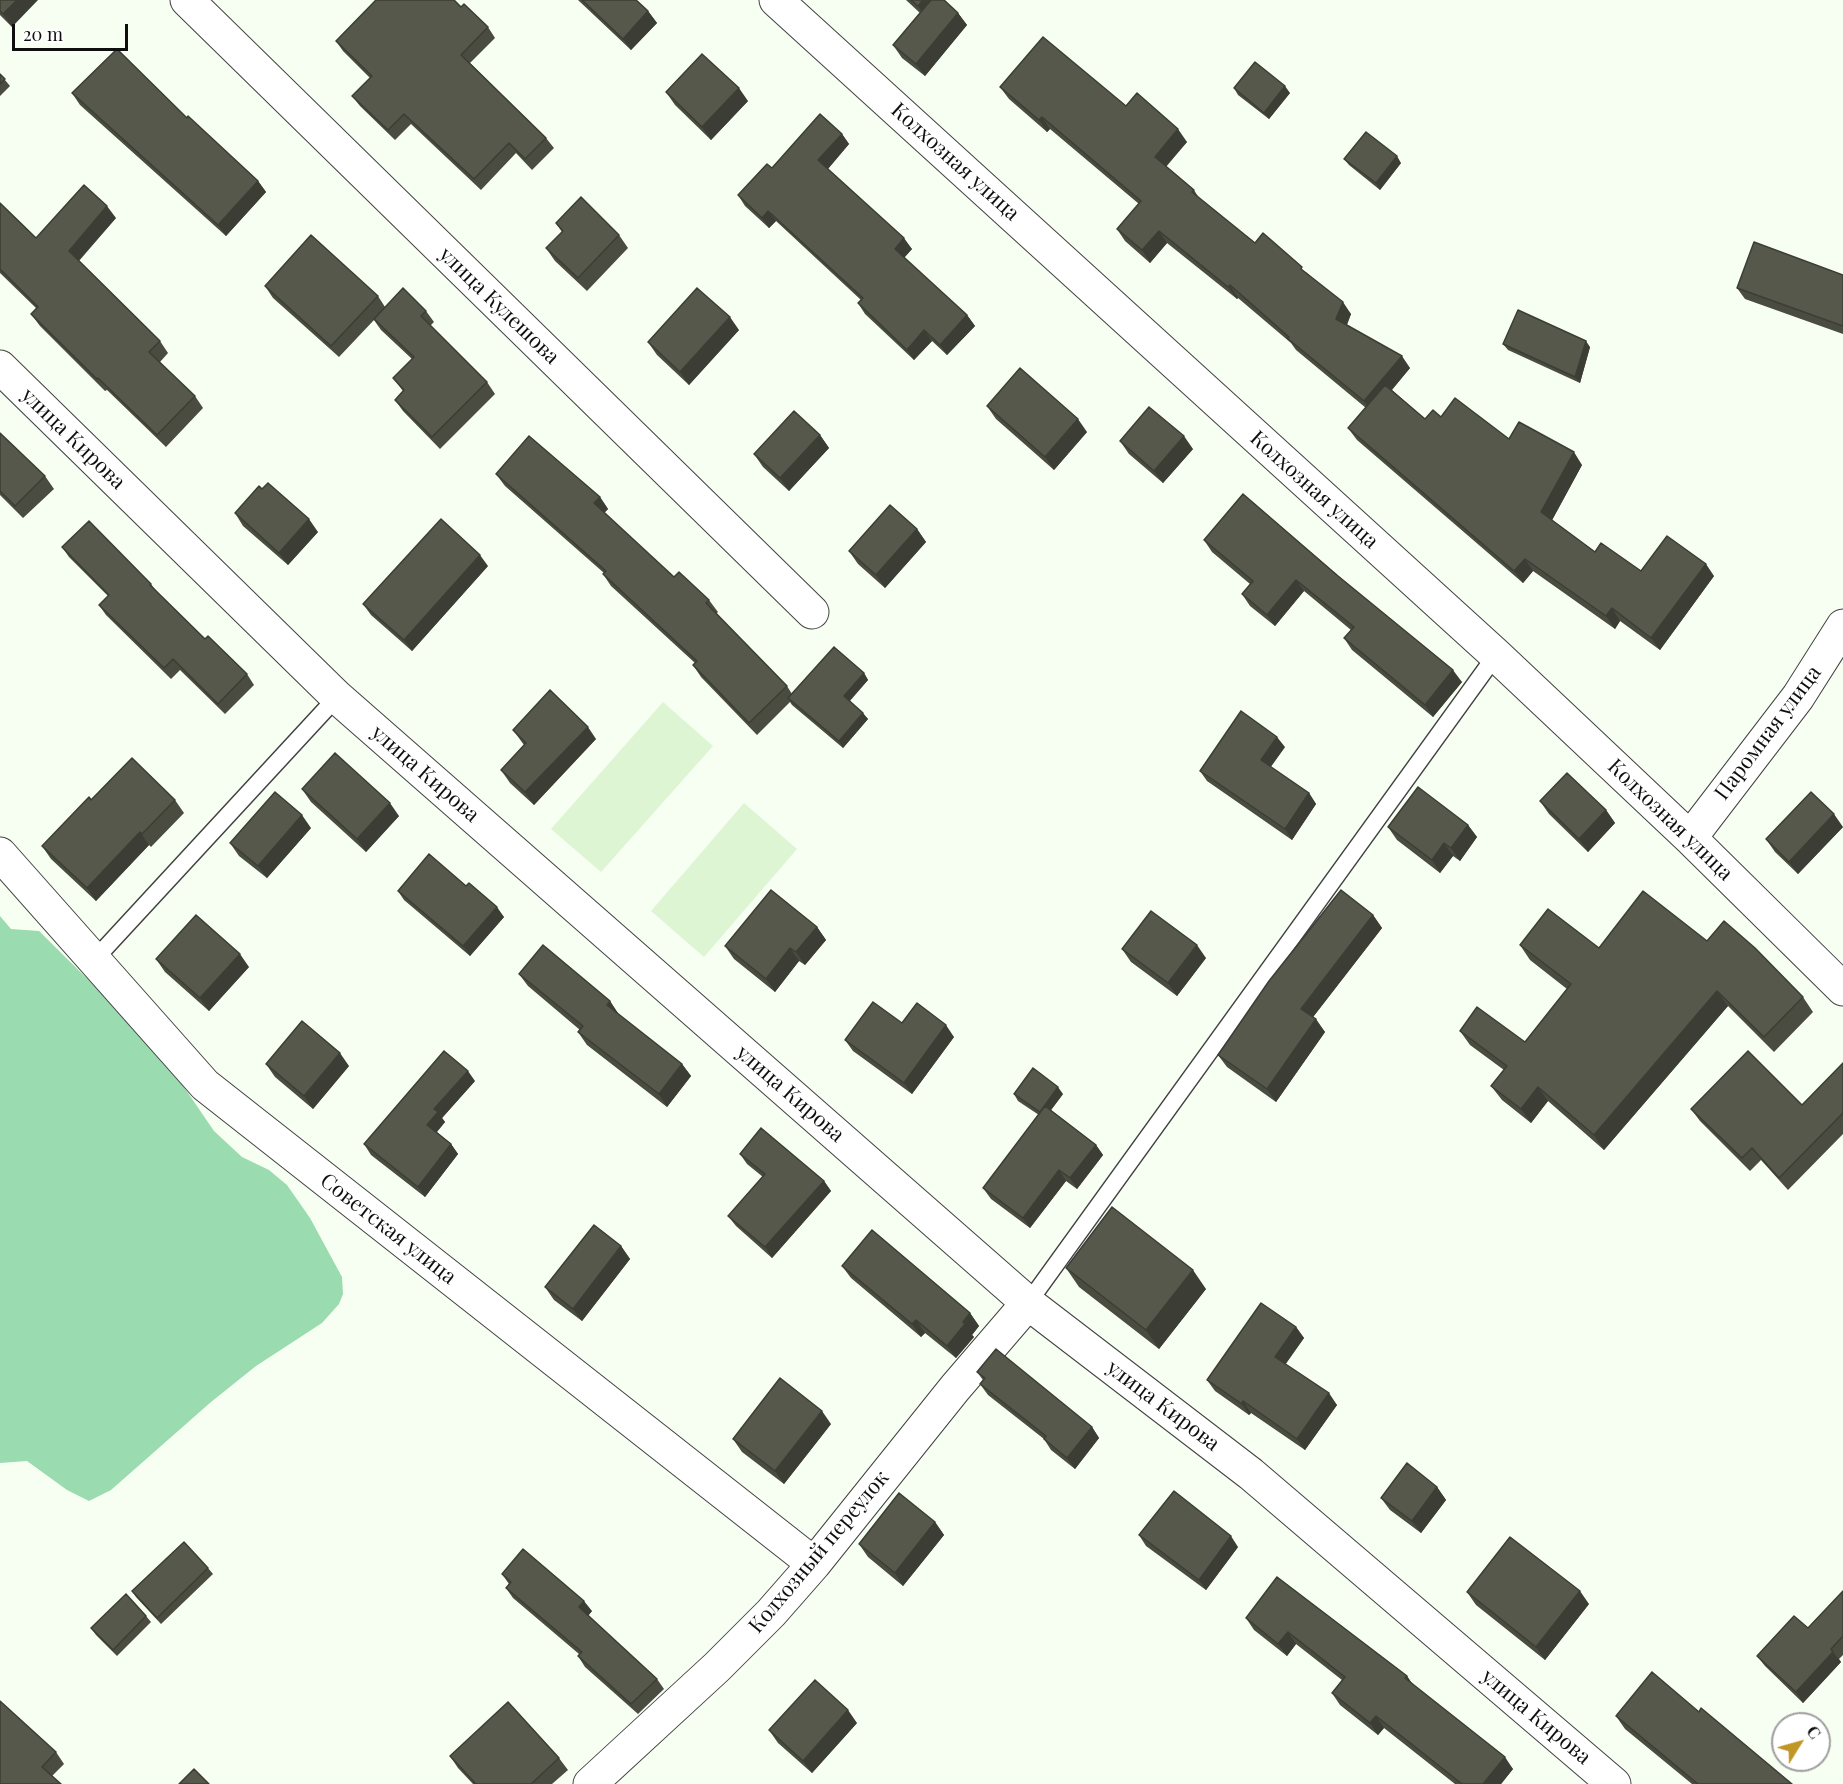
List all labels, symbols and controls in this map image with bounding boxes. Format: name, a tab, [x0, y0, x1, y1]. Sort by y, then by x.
scale bar	[15, 12, 130, 50]
text: 20 m	[23, 22, 63, 46]
street label: Колхозная улица	[886, 98, 1024, 226]
street label: улица Кулешова	[434, 242, 564, 370]
street label: улица Кирова	[16, 383, 130, 495]
street label: Колхозная улица	[1245, 426, 1383, 554]
street label: Паромная улица	[1709, 661, 1827, 805]
street label: улица Кирова	[366, 720, 484, 828]
street label: Колхозная улица	[1602, 754, 1738, 886]
street label: улица Кирова	[731, 1040, 849, 1148]
street label: Советская улица	[315, 1168, 461, 1290]
street label: улица Кирова	[1102, 1355, 1224, 1457]
street label: Колхозный переулок	[744, 1466, 894, 1638]
street label: улица Кирова	[1476, 1664, 1596, 1770]
north arrow	[1771, 1712, 1831, 1772]
text: С	[1802, 1721, 1826, 1743]

